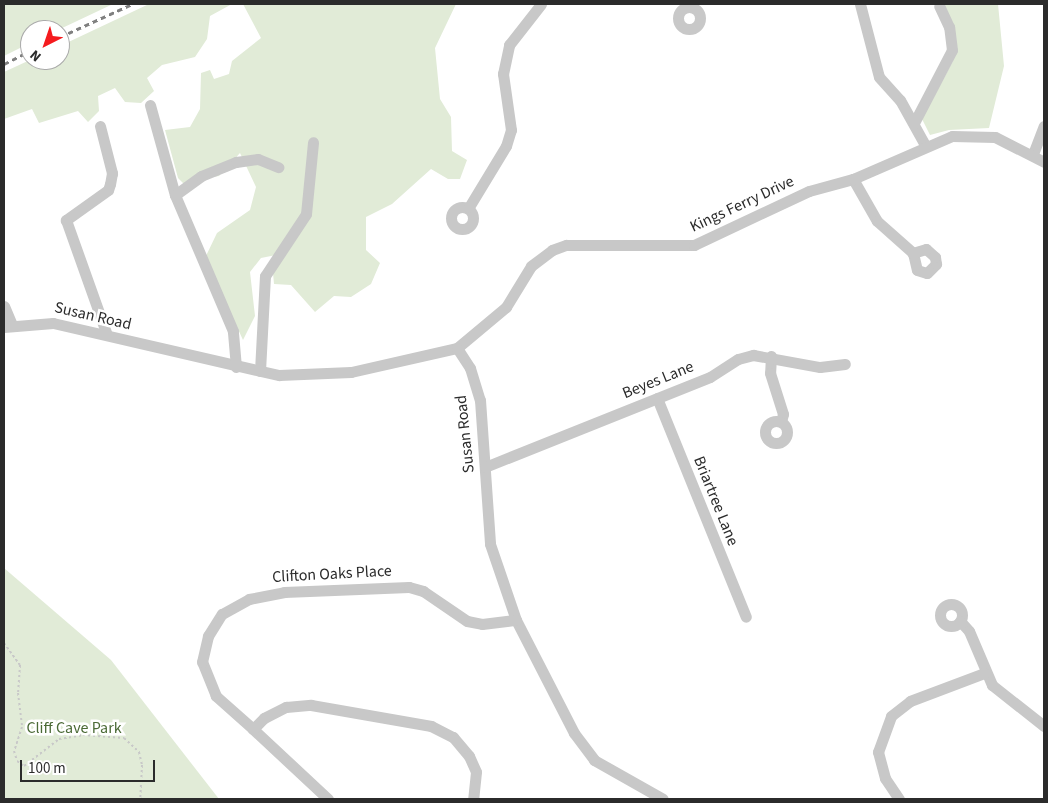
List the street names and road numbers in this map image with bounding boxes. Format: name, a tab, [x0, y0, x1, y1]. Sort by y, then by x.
street label: Kings Ferry Drive	[687, 172, 797, 236]
street label: Susan Road	[53, 298, 133, 334]
street label: Beyes Lane	[620, 357, 696, 403]
street label: Susan Road	[451, 394, 479, 474]
street label: Briartree Lane	[689, 453, 743, 549]
street label: Clifton Oaks Place	[272, 561, 392, 587]

